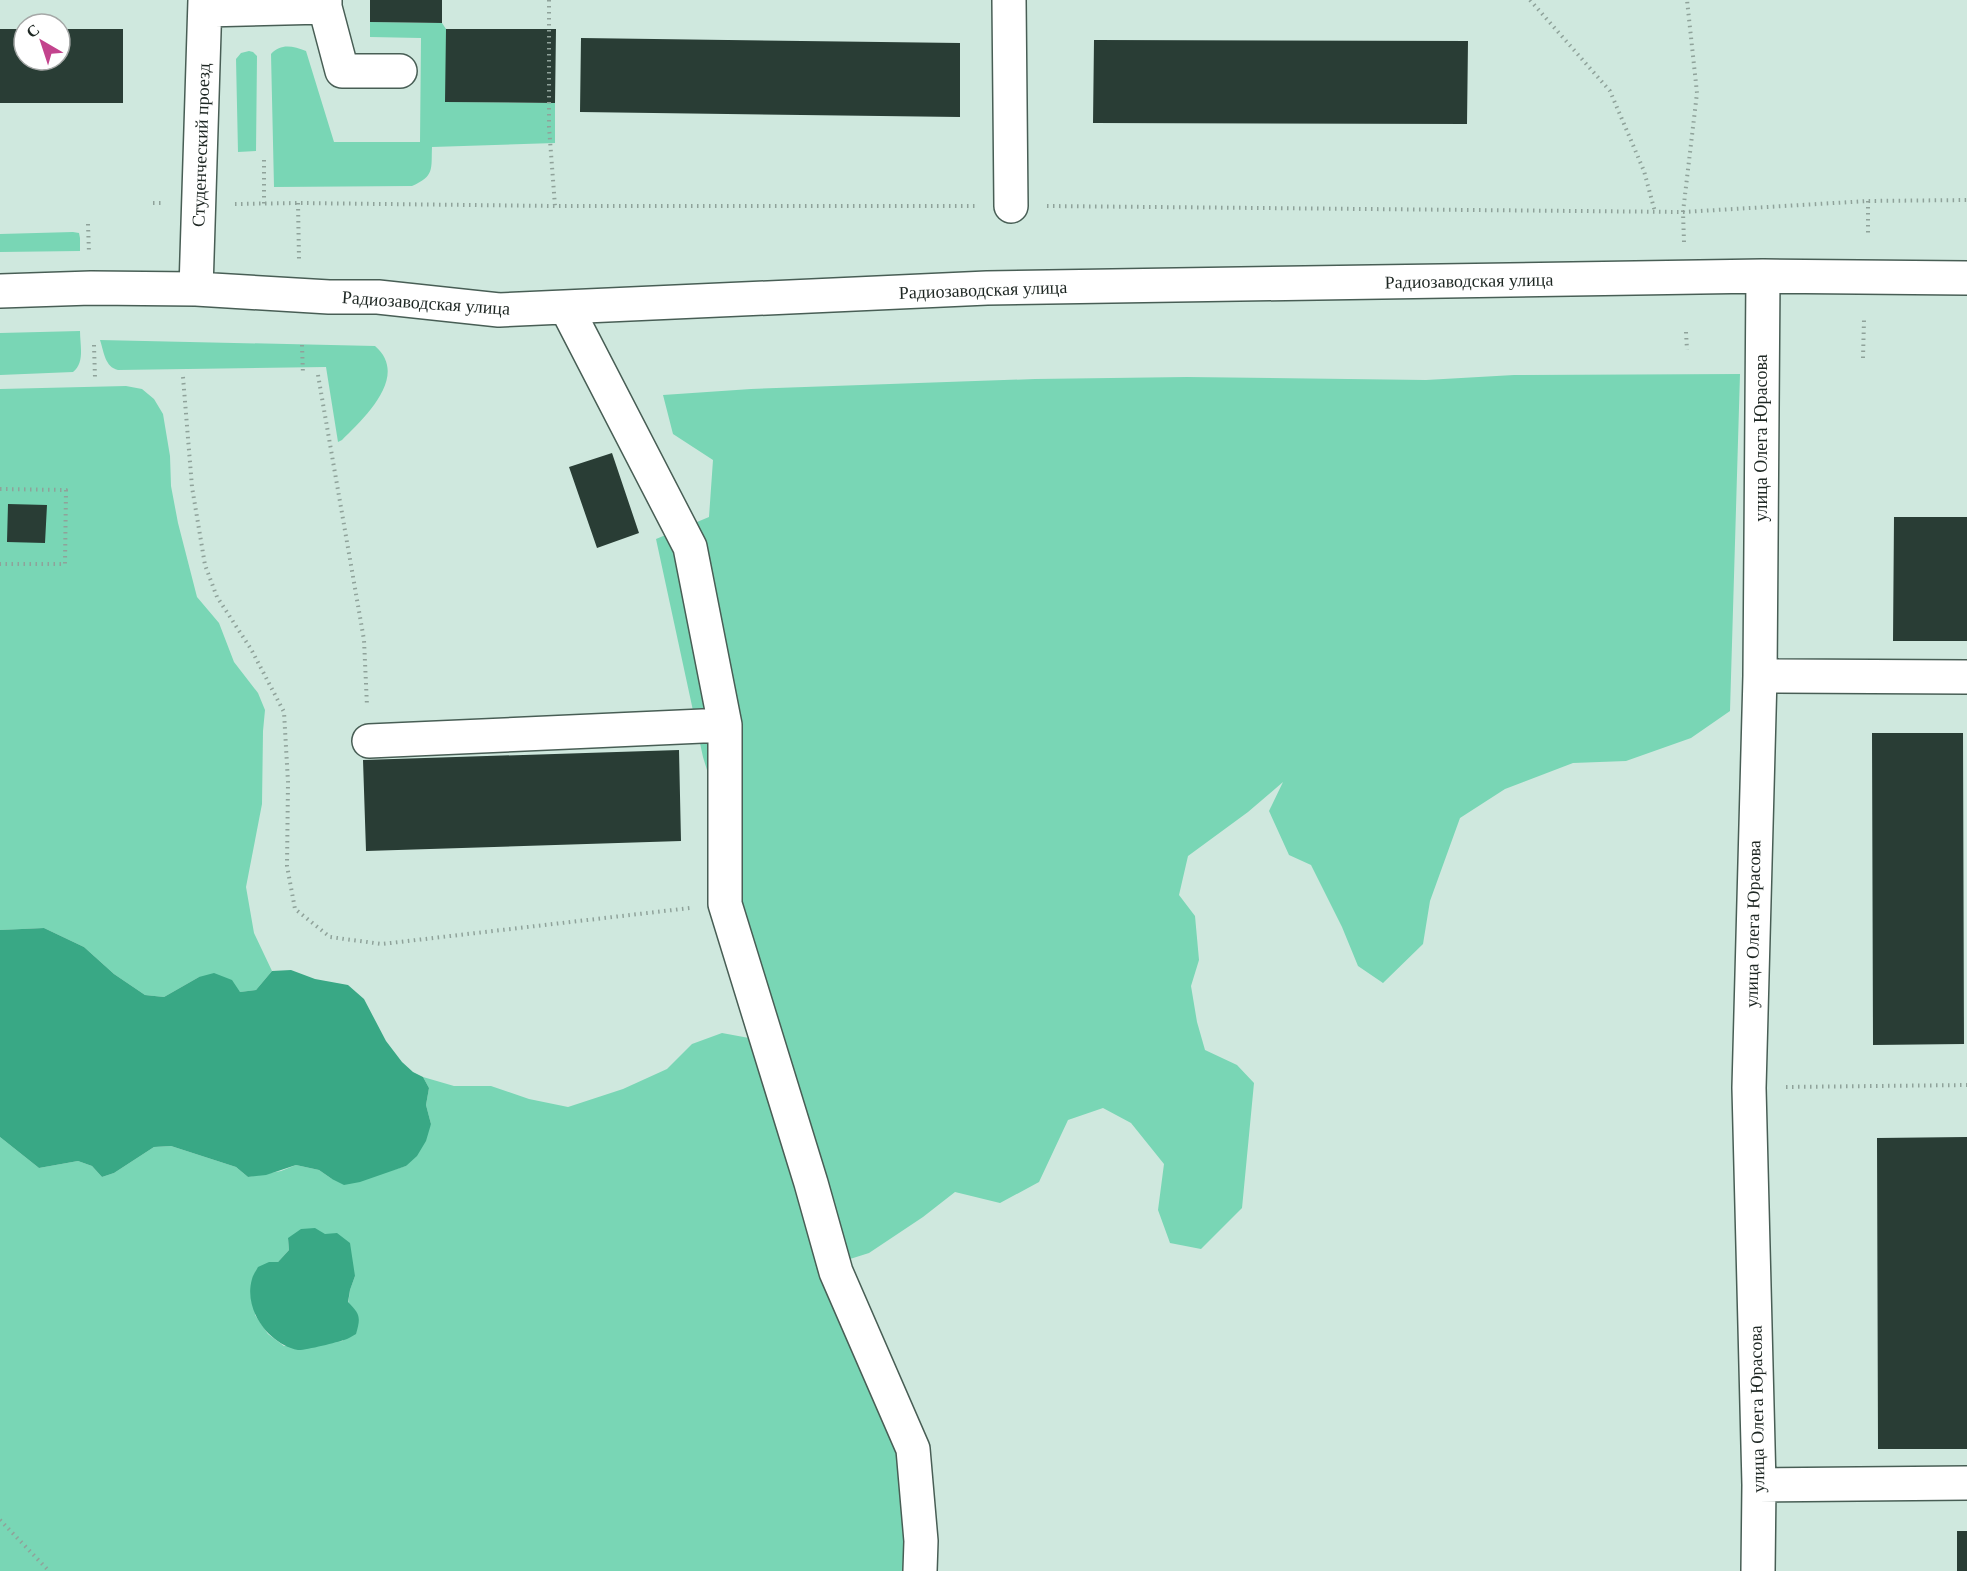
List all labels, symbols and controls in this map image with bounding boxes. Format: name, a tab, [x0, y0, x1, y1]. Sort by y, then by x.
north arrow	[12, 12, 72, 72]
text: С	[23, 20, 43, 41]
street label: Студенческий проезд	[188, 63, 214, 227]
street label: Радиозаводская улица	[1385, 270, 1553, 292]
street label: Радиозаводская улица	[898, 277, 1068, 303]
street label: Радиозаводская улица	[341, 287, 511, 319]
street label: улица Олега Юрасова	[1751, 354, 1771, 522]
street label: улица Олега Юрасова	[1742, 840, 1764, 1008]
street label: улица Олега Юрасова	[1746, 1325, 1768, 1493]

